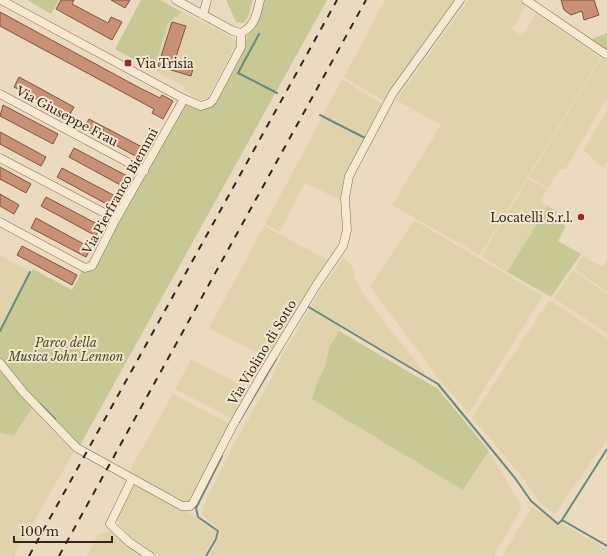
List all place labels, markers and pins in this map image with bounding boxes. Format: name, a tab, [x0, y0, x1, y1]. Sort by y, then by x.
place label: Via Trisia	[135, 56, 194, 71]
marker: Via Trisia	[123, 58, 133, 68]
place label: Locatelli S.r.l.	[490, 210, 573, 225]
marker: Locatelli S.r.l.	[576, 212, 586, 222]

